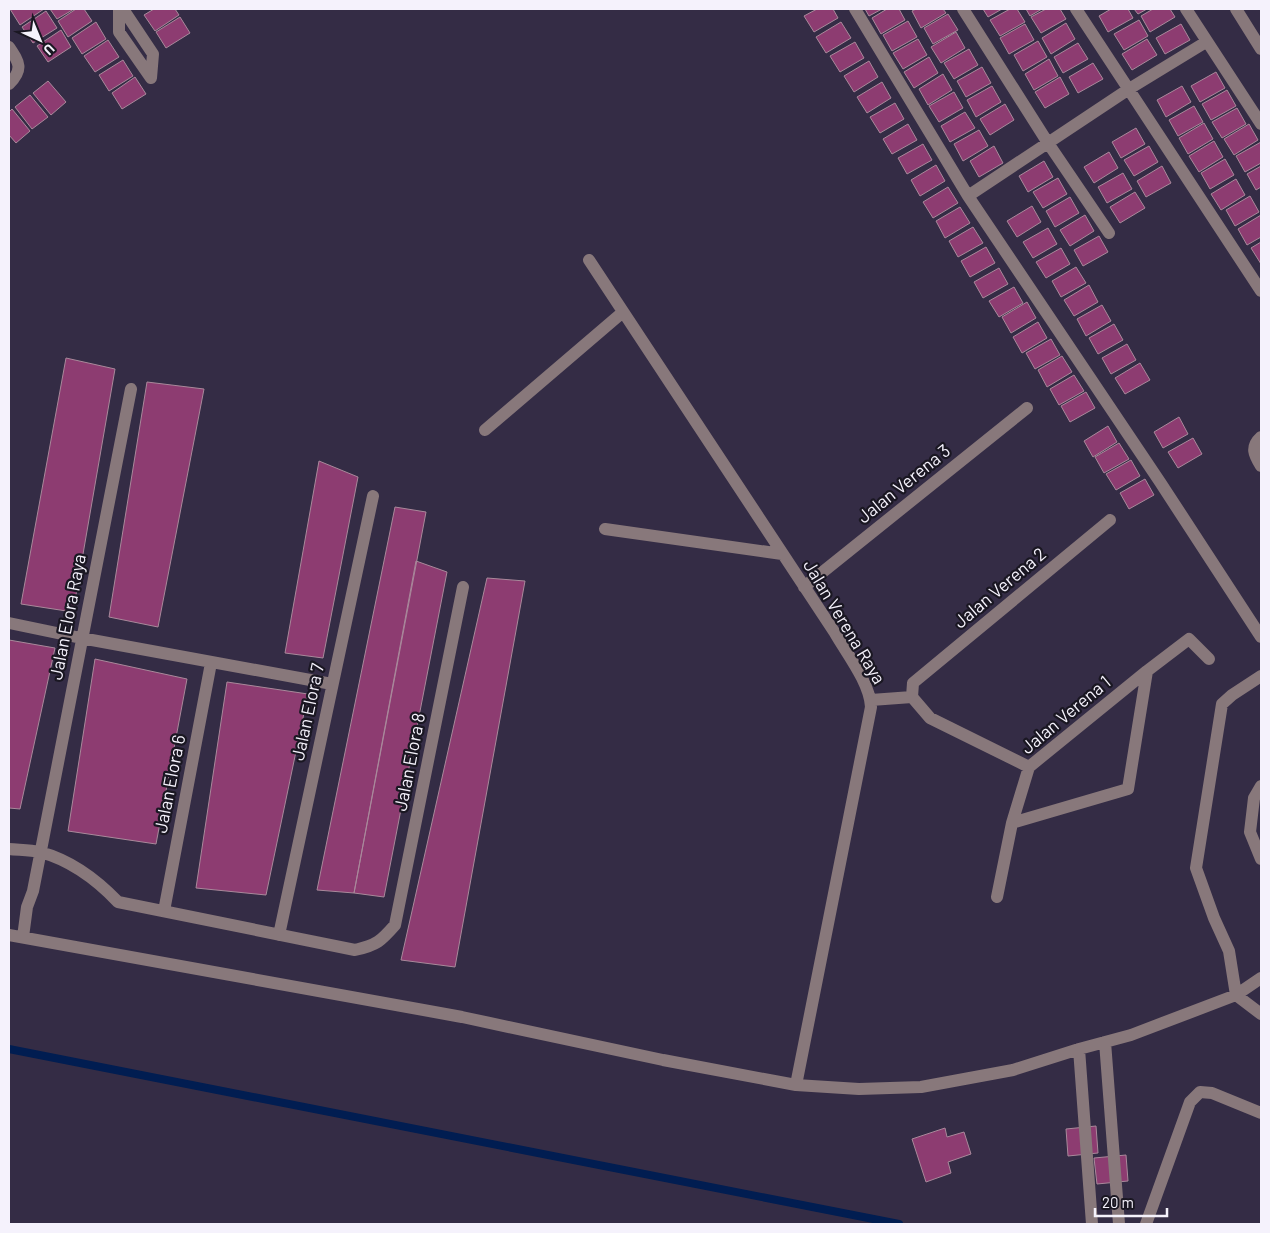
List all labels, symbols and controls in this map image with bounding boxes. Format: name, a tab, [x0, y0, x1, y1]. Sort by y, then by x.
north arrow	[15, 15, 65, 65]
text: U	[40, 41, 58, 59]
street label: Jalan Verena 3	[852, 439, 954, 527]
street label: Jalan Verena 2	[949, 542, 1050, 632]
street label: Jalan Elora Raya	[44, 552, 90, 682]
street label: Jalan Verena Raya	[799, 555, 891, 688]
street label: Jalan Elora 7	[286, 661, 328, 762]
street label: Jalan Verena 1	[1016, 670, 1115, 758]
street label: Jalan Elora 8	[389, 711, 429, 813]
street label: Jalan Elora 6	[149, 733, 189, 835]
scale bar	[1095, 1186, 1168, 1218]
text: 20 m	[1102, 1193, 1134, 1211]

